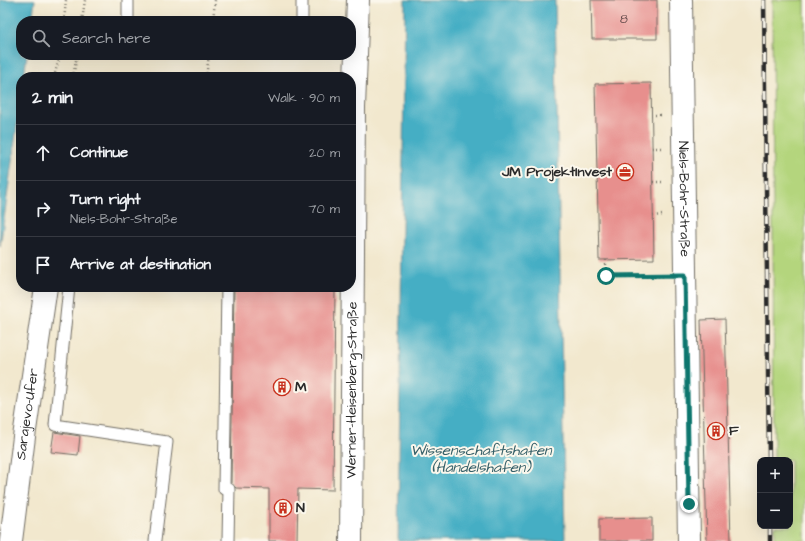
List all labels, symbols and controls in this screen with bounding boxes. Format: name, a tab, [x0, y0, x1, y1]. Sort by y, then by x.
house number: 8	[620, 11, 628, 28]
search box	[16, 16, 356, 60]
icon: search	[30, 27, 52, 49]
text: Search here	[62, 28, 151, 49]
text: 2 min	[32, 86, 73, 110]
text: Walk · 90 m	[268, 89, 340, 107]
street label: Niels-Bohr-Straße	[673, 141, 695, 258]
icon: ahead	[32, 142, 54, 164]
text: Continue	[70, 142, 128, 163]
text: 20 m	[309, 144, 340, 162]
place label: JM ProjektInvest	[501, 162, 612, 182]
office icon: JM ProjektInvest	[615, 162, 635, 182]
text: Turn right	[70, 189, 141, 210]
icon: right	[32, 198, 54, 220]
text: 70 m	[308, 200, 340, 218]
text: Niels-Bohr-Straße	[70, 210, 178, 228]
icon: arrive	[32, 254, 54, 276]
text: Arrive at destination	[70, 254, 211, 275]
route start	[597, 267, 615, 285]
street label: Werner-Heisenberg-Straße	[341, 301, 363, 478]
street label: Sarajevo-Ufer	[11, 367, 44, 461]
building icon: M	[272, 377, 292, 397]
place label: M	[295, 377, 307, 397]
building icon: F	[706, 421, 726, 441]
place label: F	[729, 421, 739, 441]
water label: Wissenschaftshafen (Handelshafen)	[410, 440, 553, 478]
map controls	[757, 457, 793, 529]
button: +	[757, 457, 793, 493]
button: −	[757, 493, 793, 529]
route end	[680, 495, 698, 513]
building icon: N	[273, 498, 293, 518]
place label: N	[296, 498, 305, 518]

